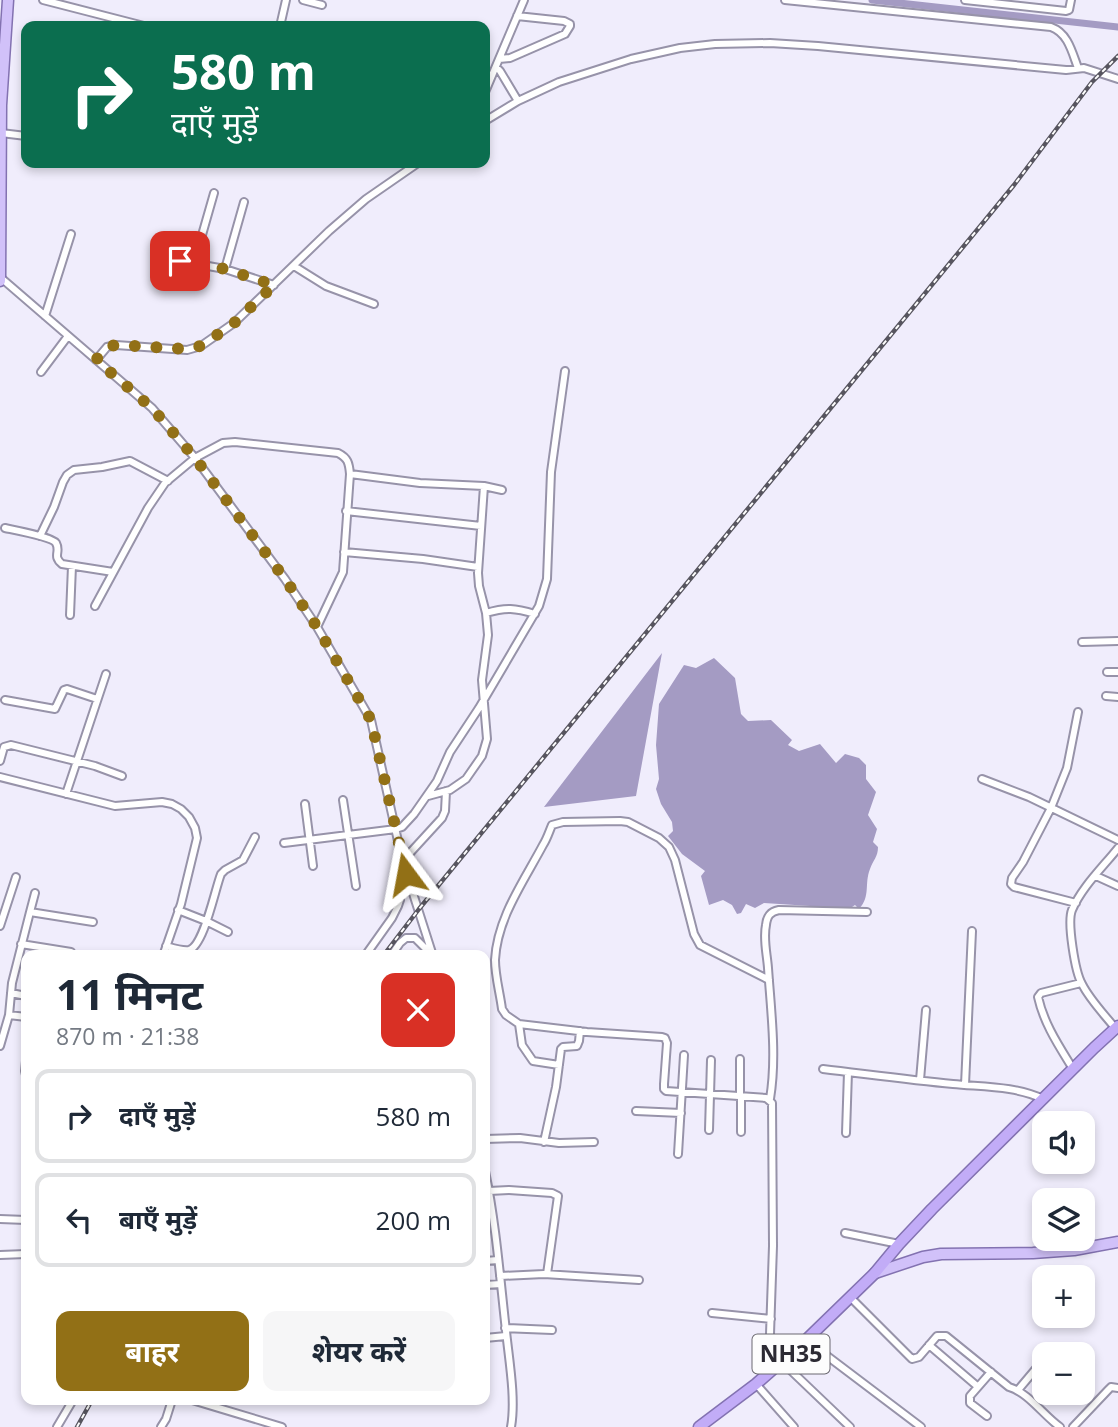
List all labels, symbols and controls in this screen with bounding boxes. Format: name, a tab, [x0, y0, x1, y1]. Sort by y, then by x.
text: 580 m	[171, 38, 316, 104]
icon: right	[56, 49, 147, 140]
text: दाएँ मुड़ें	[171, 101, 259, 144]
pin	[150, 231, 210, 291]
icon: arrive	[161, 242, 199, 280]
position arrow	[369, 837, 443, 911]
text: 11 मिनट	[56, 965, 203, 1022]
button: close	[381, 973, 455, 1047]
text: 870 m · 21:38	[56, 1020, 199, 1052]
icon: right	[60, 1097, 98, 1135]
text: दाएँ मुड़ें	[119, 1097, 196, 1133]
text: 580 m	[376, 1098, 451, 1134]
map controls	[1032, 1111, 1095, 1405]
button: sound	[1032, 1111, 1095, 1174]
button: layers	[1032, 1188, 1095, 1251]
icon: left	[60, 1201, 98, 1239]
text: बाएँ मुड़ें	[119, 1201, 197, 1237]
text: 200 m	[376, 1202, 451, 1238]
button: +	[1032, 1265, 1095, 1328]
button: बाहर	[56, 1311, 249, 1391]
button: शेयर करें	[263, 1311, 455, 1391]
road number: NH35	[752, 1334, 830, 1373]
button: −	[1032, 1342, 1095, 1405]

